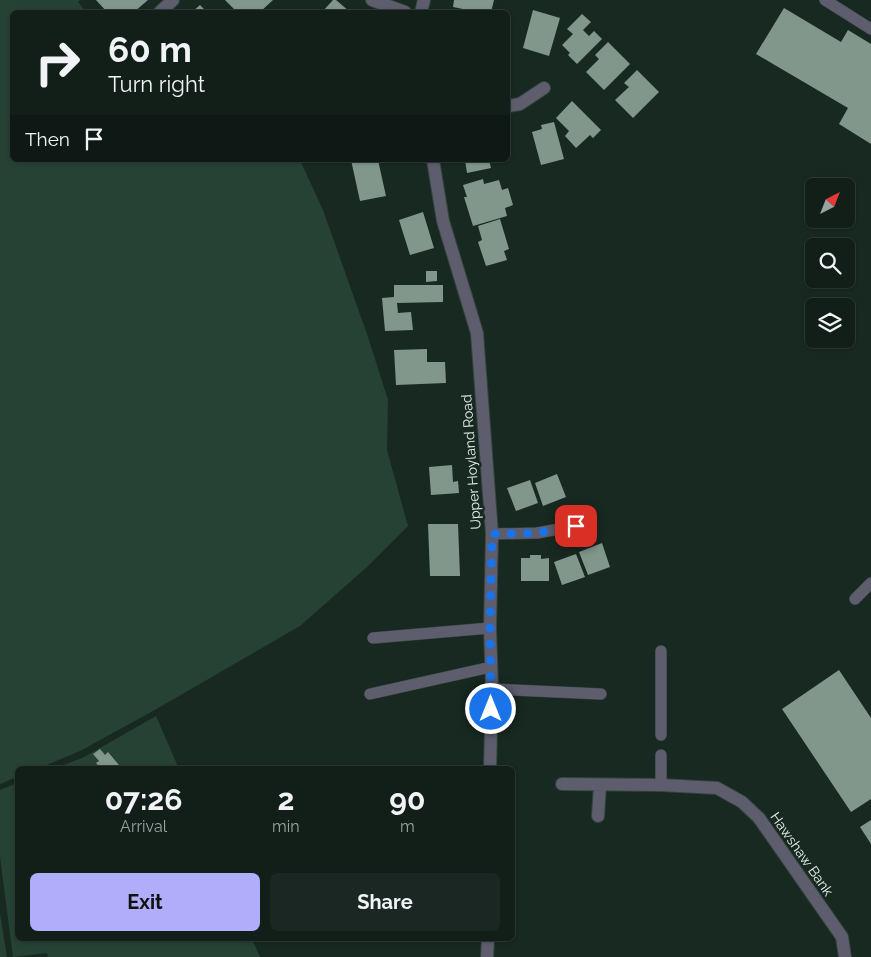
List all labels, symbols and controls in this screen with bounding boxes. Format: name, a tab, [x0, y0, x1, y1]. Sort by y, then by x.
text: 60 m	[108, 29, 192, 70]
icon: right	[25, 30, 90, 95]
text: Turn right	[108, 71, 205, 97]
icon: arrive	[80, 125, 108, 153]
text: Then	[25, 128, 70, 150]
north arrow	[805, 178, 855, 228]
map controls	[805, 178, 855, 348]
button: search	[805, 238, 855, 288]
button: layers	[805, 298, 855, 348]
street label: Upper Hoyland Road	[458, 394, 484, 530]
pin	[555, 505, 597, 547]
icon: arrive	[562, 512, 590, 540]
position arrow	[464, 682, 516, 734]
text: 07:26	[105, 782, 182, 817]
text: 2	[277, 782, 294, 817]
text: 90	[389, 782, 425, 817]
street label: Hawshaw Bank	[767, 809, 837, 899]
text: Arrival	[120, 817, 167, 836]
text: min	[272, 817, 300, 836]
text: m	[400, 817, 415, 836]
button: Exit	[30, 873, 260, 931]
button: Share	[270, 873, 500, 931]

